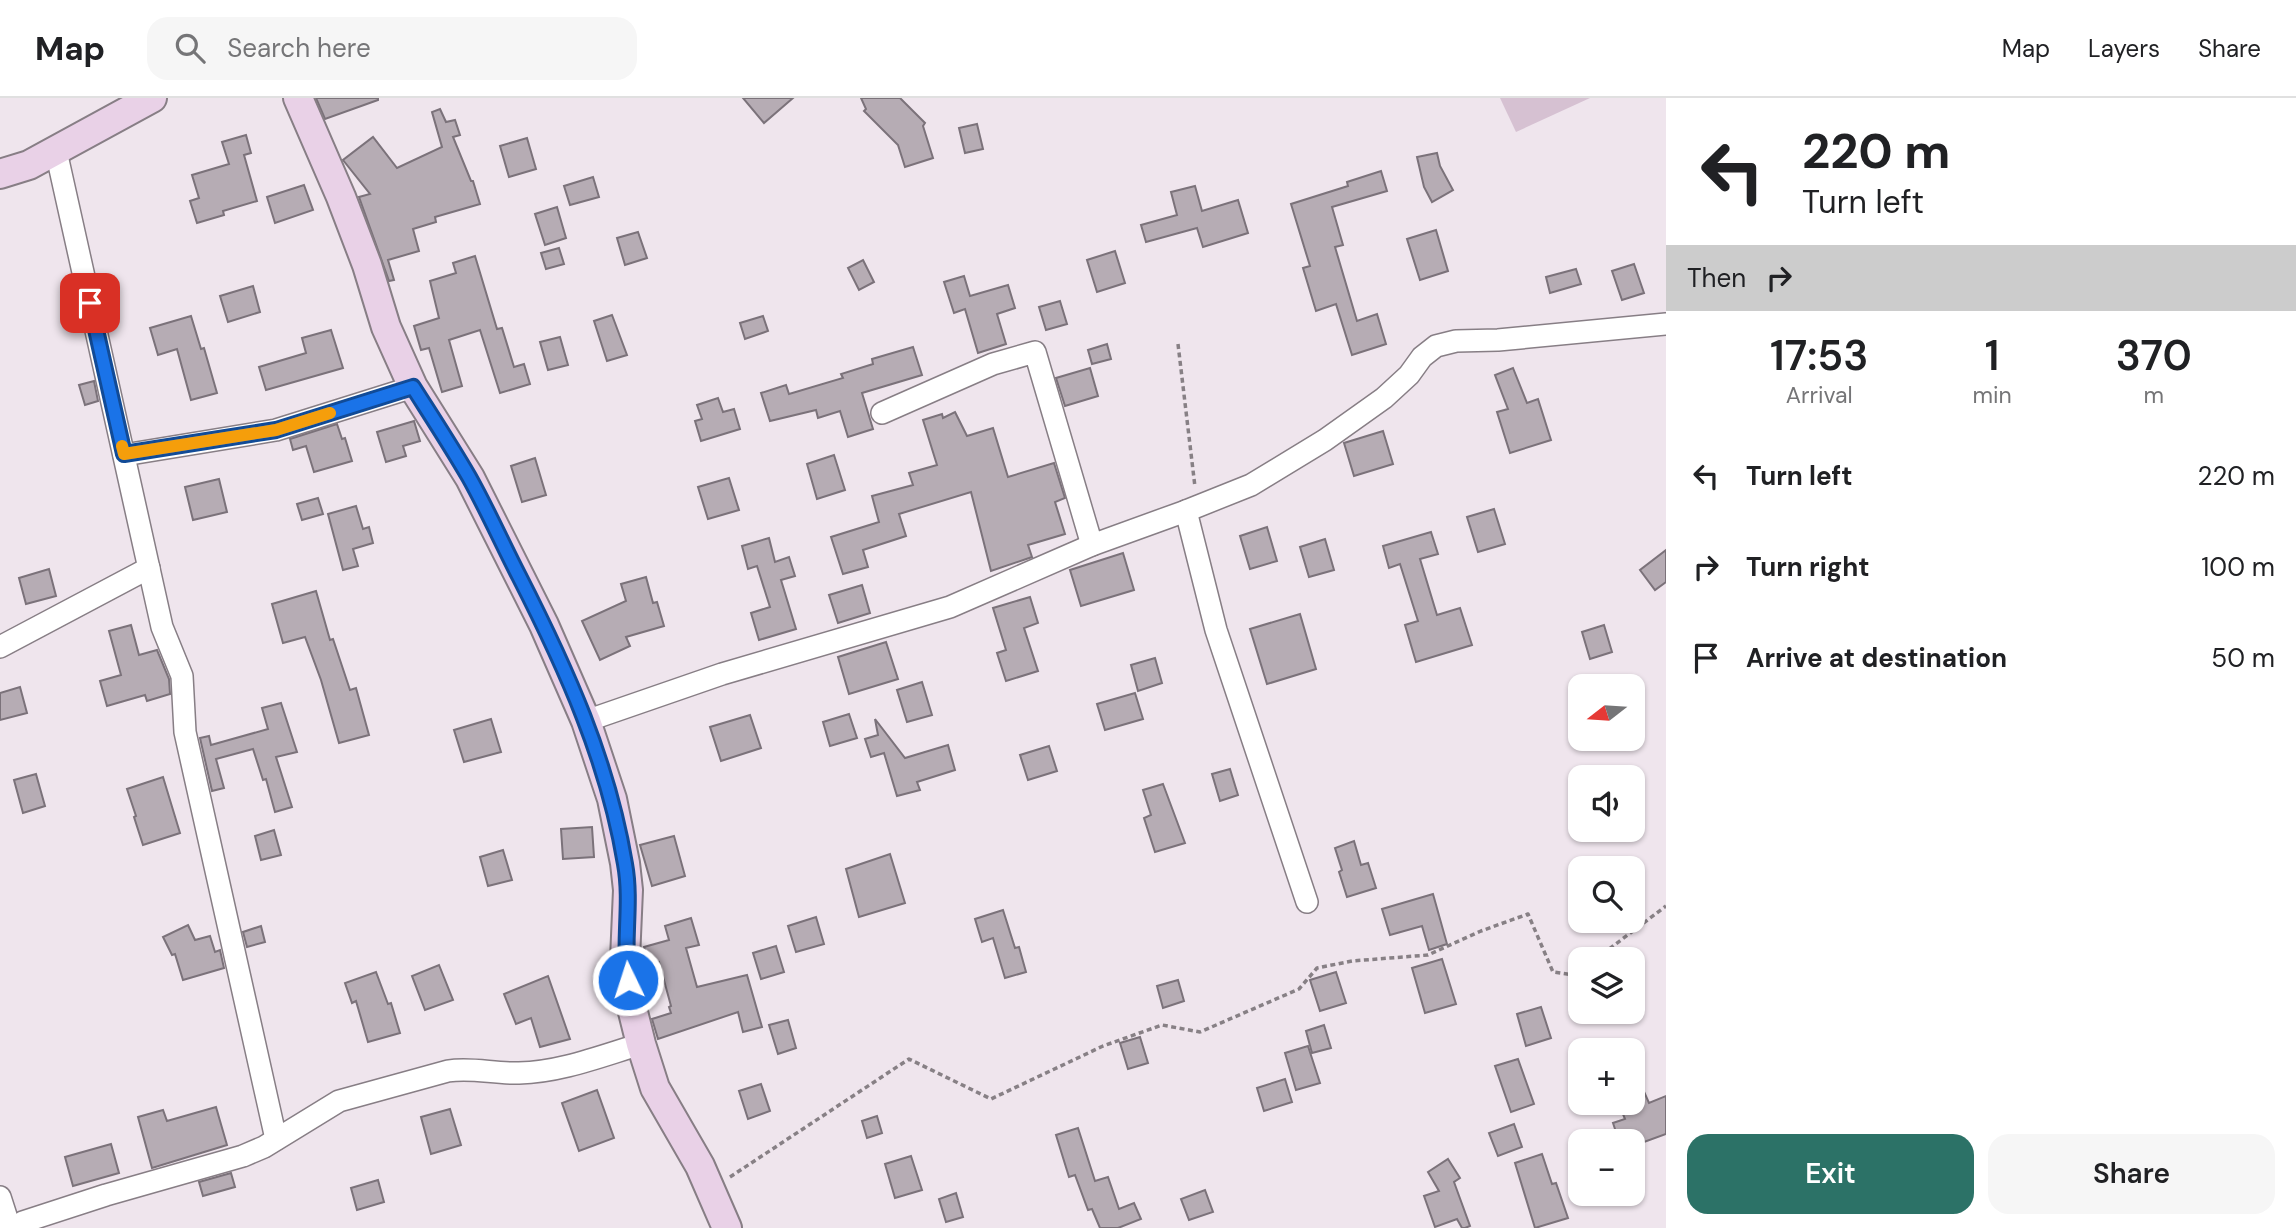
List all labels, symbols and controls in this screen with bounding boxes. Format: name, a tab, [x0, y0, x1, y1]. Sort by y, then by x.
search box	[147, 17, 637, 80]
text: Map	[35, 27, 105, 70]
icon: search	[171, 29, 209, 67]
text: Search here	[227, 31, 371, 65]
text: Map	[2002, 33, 2050, 64]
text: Layers	[2088, 33, 2160, 64]
text: Share	[2198, 33, 2261, 64]
text: 220 m	[1802, 119, 1950, 183]
icon: left	[1687, 126, 1778, 217]
text: Turn left	[1802, 181, 1924, 223]
icon: right	[1760, 259, 1798, 297]
text: Then	[1687, 261, 1746, 295]
pin	[60, 273, 120, 333]
icon: arrive	[71, 284, 109, 322]
text: 17:53	[1770, 328, 1868, 383]
text: 1	[1985, 328, 1999, 383]
text: 370	[2116, 328, 2192, 383]
text: Arrival	[1786, 380, 1853, 410]
text: min	[1972, 380, 2012, 410]
text: m	[2144, 380, 2164, 410]
icon: left	[1687, 457, 1725, 495]
text: Turn left	[1746, 459, 1853, 493]
text: 220 m	[2197, 459, 2275, 493]
icon: right	[1687, 548, 1725, 586]
text: Turn right	[1746, 550, 1870, 584]
text: 100 m	[2201, 550, 2275, 584]
icon: arrive	[1687, 639, 1725, 677]
text: Arrive at destination	[1746, 641, 2007, 675]
text: 50 m	[2211, 641, 2275, 675]
north arrow	[1568, 674, 1645, 751]
map controls	[1568, 674, 1645, 1206]
button: sound	[1568, 765, 1645, 842]
button: search	[1568, 856, 1645, 933]
position arrow	[591, 943, 665, 1017]
button: layers	[1568, 947, 1645, 1024]
button: +	[1568, 1038, 1645, 1115]
button: −	[1568, 1129, 1645, 1206]
button: Exit	[1687, 1134, 1974, 1214]
button: Share	[1988, 1134, 2275, 1214]

